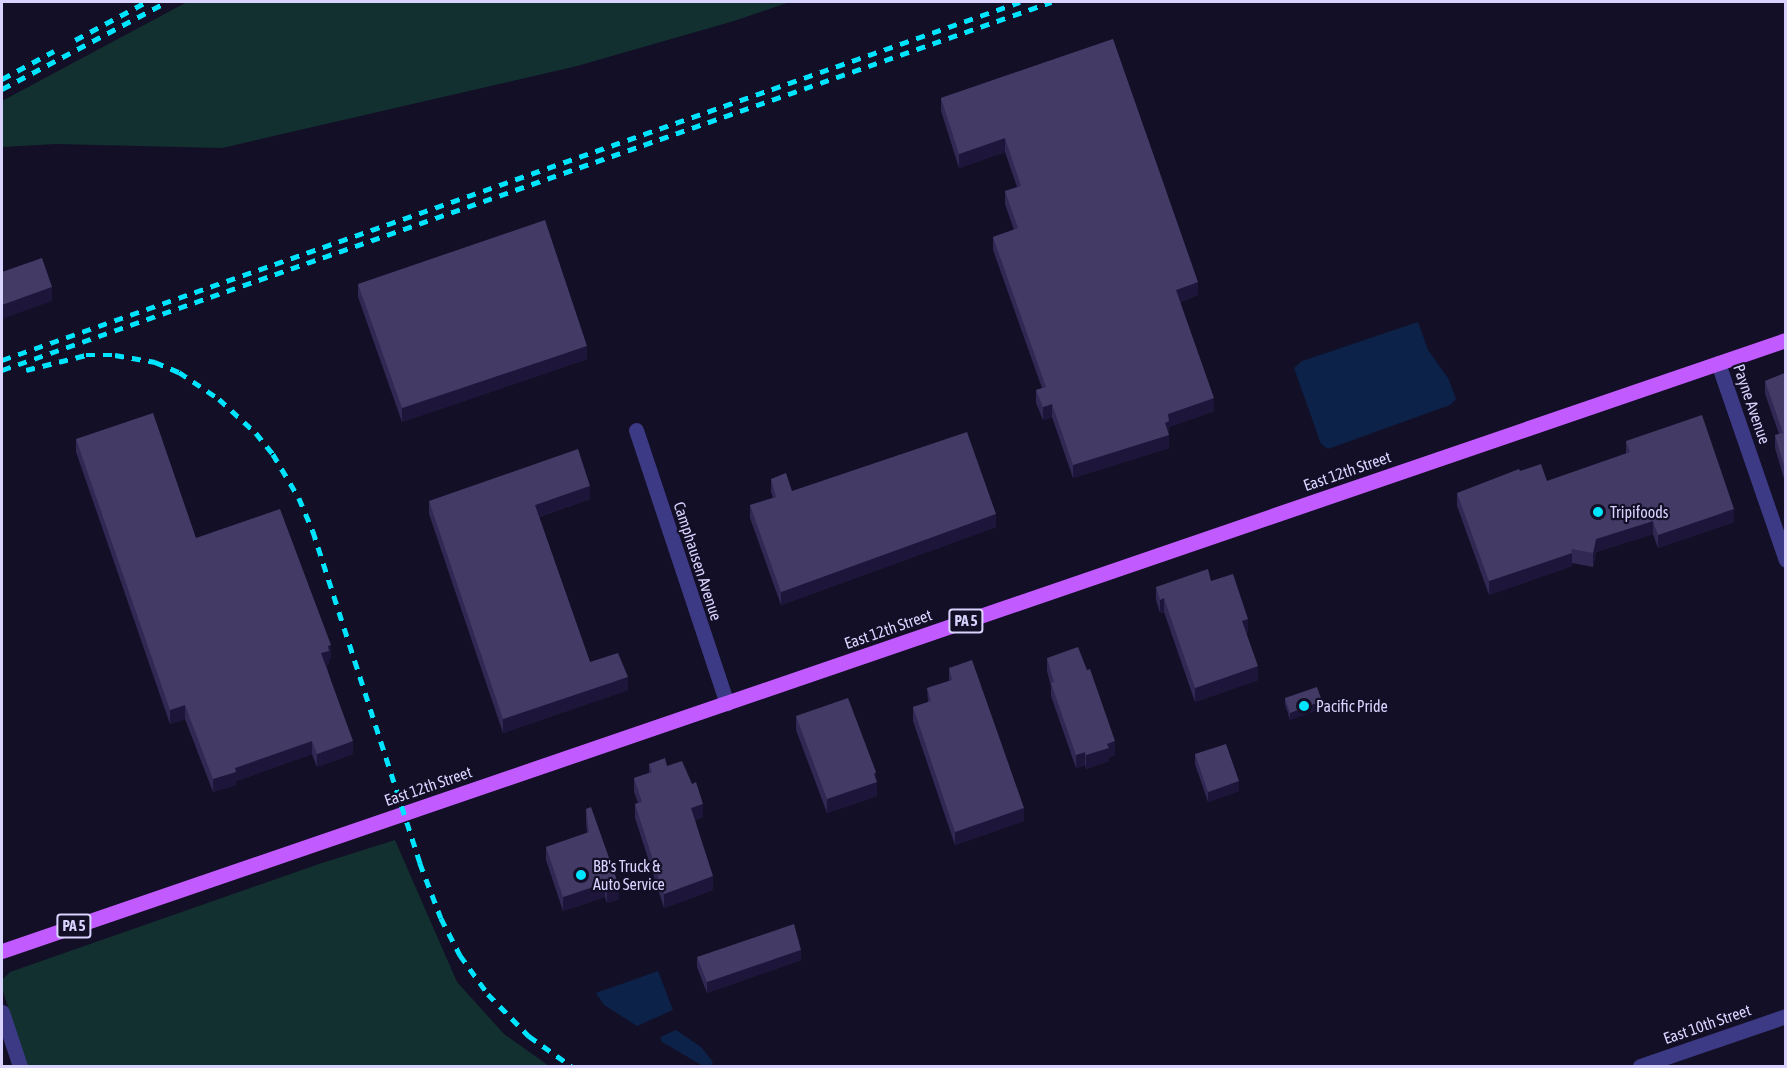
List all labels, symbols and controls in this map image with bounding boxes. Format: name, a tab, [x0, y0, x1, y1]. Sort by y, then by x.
street label: Payne Avenue	[1729, 362, 1775, 446]
street label: East 12th Street	[1301, 447, 1393, 495]
street label: Camphausen Avenue	[670, 499, 726, 623]
place label: Tripifoods	[1610, 502, 1668, 522]
marker: Tripifoods	[1591, 505, 1605, 519]
street label: East 12th Street	[842, 605, 934, 653]
road number: PA 5	[948, 609, 984, 633]
place label: Pacific Pride	[1316, 696, 1388, 716]
marker: Pacific Pride	[1297, 699, 1311, 713]
street label: East 12th Street	[382, 762, 474, 810]
place label: BB's Truck & Auto Service	[593, 856, 665, 894]
marker: BB's Truck & Auto Service	[574, 868, 588, 882]
road number: PA 5	[56, 914, 92, 938]
street label: East 10th Street	[1661, 1000, 1753, 1048]

